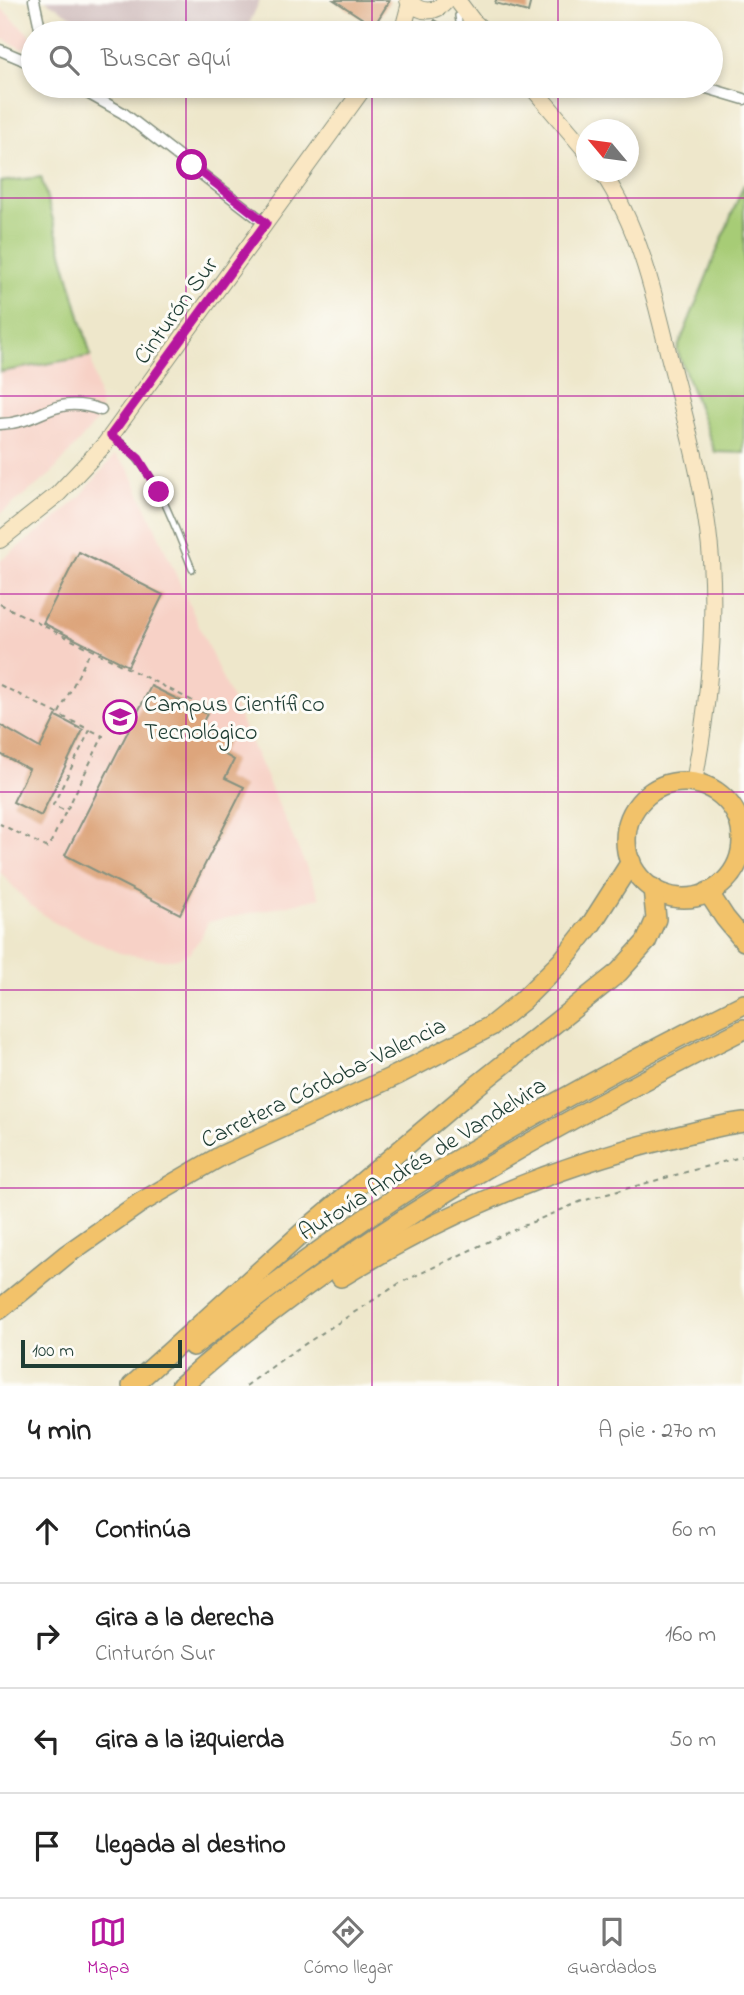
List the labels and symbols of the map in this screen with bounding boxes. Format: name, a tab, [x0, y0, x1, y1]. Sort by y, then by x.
north arrow	[576, 119, 639, 182]
route start	[176, 149, 207, 180]
street label: Cinturón Sur	[126, 250, 228, 372]
route end	[143, 476, 174, 507]
place label: Campus Científico Tecnológico	[144, 688, 325, 751]
school or university icon: Campus Científico Tecnológico	[101, 698, 139, 736]
street label: Carretera Córdoba-Valencia	[196, 1010, 453, 1159]
street label: Autovía Andrés de Vandelvira	[293, 1069, 554, 1251]
scale bar	[21, 1337, 182, 1369]

